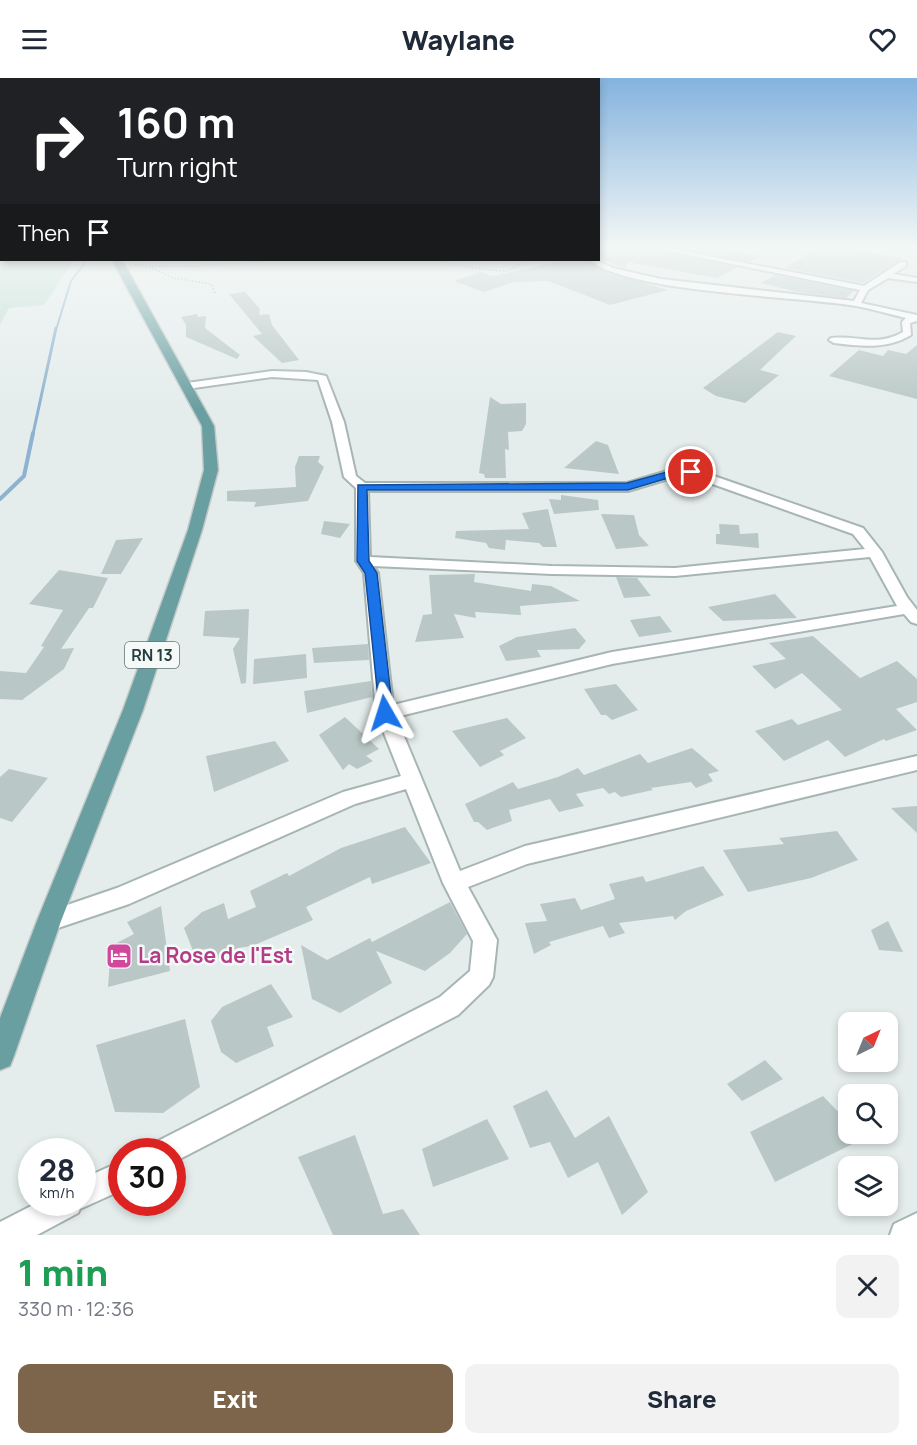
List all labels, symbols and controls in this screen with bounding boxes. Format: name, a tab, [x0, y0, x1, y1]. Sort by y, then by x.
text: Waylane	[402, 21, 515, 58]
icon: menu	[18, 23, 51, 56]
icon: heart	[866, 23, 899, 56]
text: 160 m	[117, 93, 235, 151]
icon: right	[18, 102, 96, 180]
text: Turn right	[117, 148, 238, 185]
icon: arrive	[82, 216, 115, 249]
text: Then	[18, 218, 70, 248]
pin	[665, 446, 716, 497]
icon: arrive	[674, 455, 707, 488]
road number: RN 13	[125, 642, 179, 668]
position arrow	[353, 681, 417, 745]
hotel icon: La Rose de l'Est	[104, 941, 134, 971]
place label: La Rose de l'Est	[138, 941, 293, 969]
north arrow	[838, 1012, 898, 1072]
map controls	[838, 1012, 898, 1216]
button: search	[838, 1084, 898, 1144]
speed limit sign: 30	[108, 1138, 186, 1216]
text: 28	[39, 1149, 75, 1190]
button: layers	[838, 1156, 898, 1216]
text: km/h	[40, 1182, 74, 1203]
text: 1 min	[18, 1248, 108, 1297]
button: close	[836, 1255, 899, 1318]
text: 330 m · 12:36	[18, 1295, 134, 1322]
button: Exit	[18, 1364, 453, 1433]
button: Share	[465, 1364, 899, 1433]

